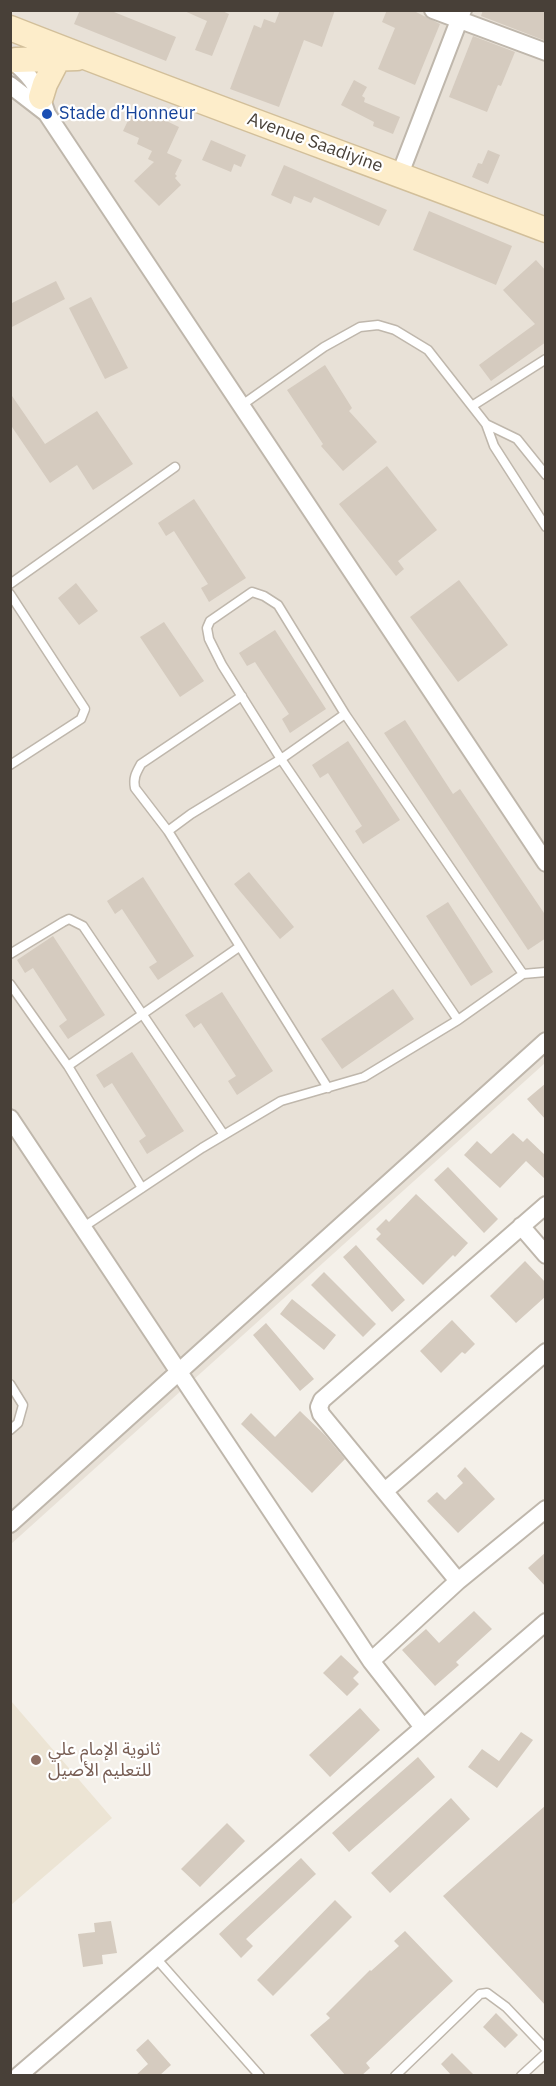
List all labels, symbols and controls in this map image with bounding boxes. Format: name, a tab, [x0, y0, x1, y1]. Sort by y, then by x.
place label: Stade d’Honneur	[59, 103, 195, 125]
marker: Stade d’Honneur	[40, 107, 54, 121]
street label: Avenue Saadiyine	[244, 108, 386, 178]
place label: ثانوية الإمام علي للتعليم الأصيل	[48, 1739, 160, 1782]
marker: ثانوية الإمام علي للتعليم الأصيل	[29, 1753, 43, 1767]

